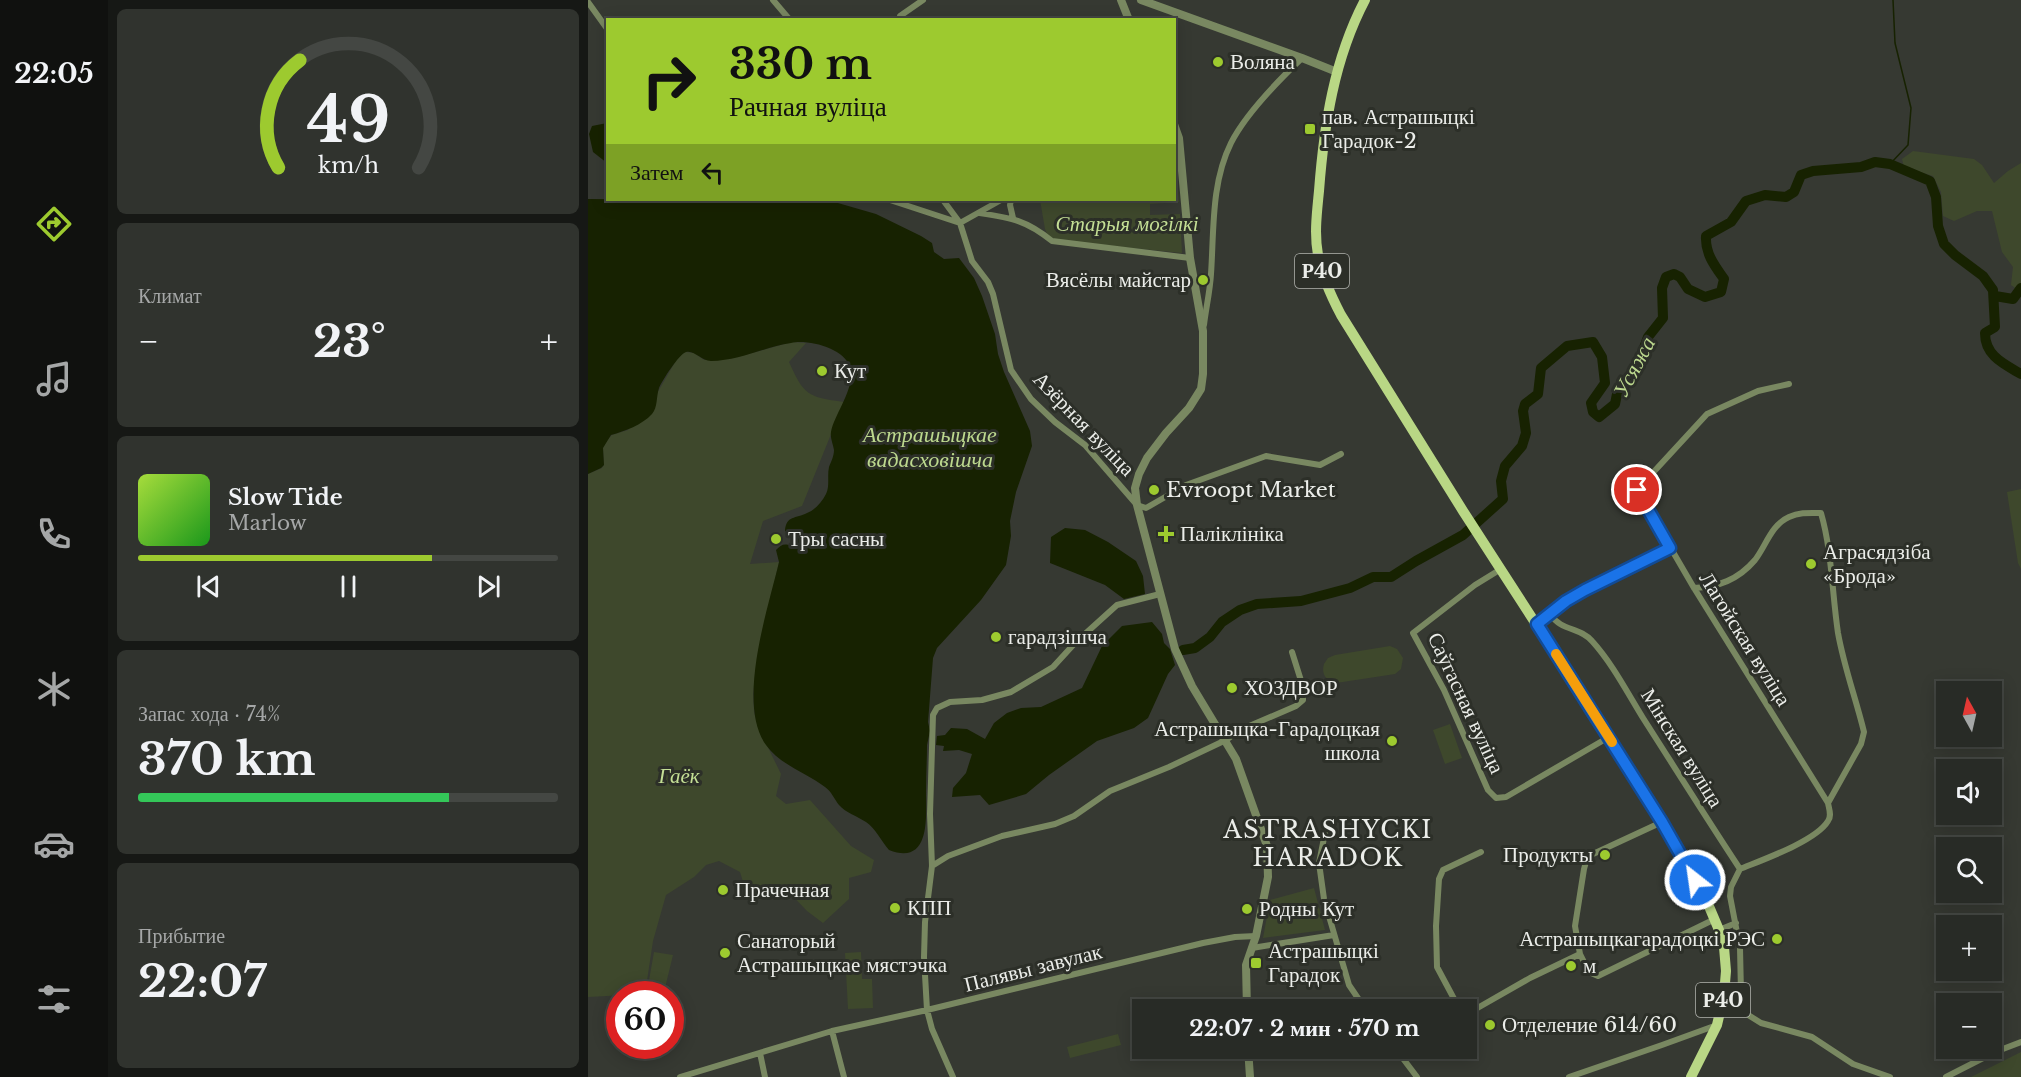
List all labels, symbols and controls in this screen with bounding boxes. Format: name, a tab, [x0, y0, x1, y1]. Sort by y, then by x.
text: 330 m	[729, 38, 872, 90]
icon: right	[630, 42, 708, 120]
place label: Воляна	[1230, 49, 1296, 75]
marker: Воляна	[1211, 55, 1225, 69]
text: 22:05	[14, 57, 94, 90]
text: 49	[306, 81, 390, 159]
text: Рачная вуліца	[729, 90, 887, 123]
place label: пав. Астрашыцкі Гарадок-2	[1322, 104, 1475, 154]
marker: пав. Астрашыцкі Гарадок-2	[1303, 122, 1317, 136]
text: km/h	[318, 153, 379, 180]
icon: left	[696, 156, 729, 189]
text: Затем	[630, 159, 684, 186]
icon: directions	[33, 203, 75, 245]
park label: Старыя могілкі	[1055, 211, 1199, 237]
road number: Р40	[1295, 254, 1349, 288]
place label: Вясёлы майстар	[1046, 267, 1191, 293]
marker: Вясёлы майстар	[1196, 273, 1210, 287]
text: Климат	[138, 284, 202, 308]
text: 23°	[313, 313, 386, 369]
text: −	[138, 321, 159, 362]
text: +	[540, 321, 558, 362]
water label: Усяжа	[1607, 332, 1661, 402]
icon: music	[33, 358, 75, 400]
place label: Кут	[834, 358, 866, 384]
marker: Кут	[815, 364, 829, 378]
street label: Азёрная вуліца	[1028, 366, 1141, 482]
water label: Астрашыцкае вадасховішча	[861, 421, 997, 473]
pin	[1611, 464, 1662, 515]
icon: arrive	[1620, 473, 1653, 506]
place label: Evroopt Market	[1166, 477, 1336, 503]
marker: Evroopt Market	[1147, 483, 1161, 497]
text: Slow Tide	[228, 484, 343, 511]
text: Marlow	[228, 511, 307, 535]
icon: phone	[33, 513, 75, 555]
place label: Паліклініка	[1180, 521, 1284, 547]
marker: Паліклініка	[1157, 525, 1175, 543]
place label: Тры сасны	[788, 526, 884, 552]
marker: Тры сасны	[769, 532, 783, 546]
place label: Аграсядзіба «Брода»	[1823, 539, 1931, 589]
marker: Аграсядзіба «Брода»	[1804, 557, 1818, 571]
street label: Лагойская вуліца	[1693, 567, 1797, 711]
icon: previous	[192, 570, 225, 603]
icon: pause	[332, 570, 365, 603]
icon: next	[472, 570, 505, 603]
place label: гарадзішча	[1008, 624, 1108, 650]
street label: Саўгасная вуліца	[1422, 628, 1510, 778]
marker: гарадзішча	[989, 630, 1003, 644]
icon: climate	[33, 668, 75, 710]
place label: ХОЗДВОР	[1244, 675, 1338, 701]
marker: ХОЗДВОР	[1225, 681, 1239, 695]
north arrow	[1936, 681, 2002, 747]
map controls	[1936, 681, 2002, 1059]
street label: Мінская вуліца	[1635, 684, 1729, 813]
text: Запас хода · 74%	[138, 702, 281, 726]
place label: Астрашыцка-Гарадоцкая школа	[1154, 716, 1381, 766]
text: 370 km	[138, 731, 315, 787]
marker: Астрашыцка-Гарадоцкая школа	[1385, 734, 1399, 748]
button: sound	[1936, 759, 2002, 825]
park label: Гаёк	[657, 763, 700, 789]
district label: ASTRASHYCKI HARADOK	[1222, 815, 1433, 872]
icon: car	[33, 823, 75, 865]
button: search	[1936, 837, 2002, 903]
place label: Продукты	[1503, 842, 1593, 868]
marker: Продукты	[1598, 848, 1612, 862]
position arrow	[1663, 848, 1727, 912]
place label: Прачечная	[735, 877, 830, 903]
marker: Прачечная	[716, 883, 730, 897]
place label: КПП	[907, 895, 951, 921]
place label: Родны Кут	[1259, 896, 1354, 922]
marker: КПП	[888, 901, 902, 915]
marker: Родны Кут	[1240, 902, 1254, 916]
button: +	[1936, 915, 2002, 981]
text: Прибытие	[138, 924, 225, 948]
place label: Астрашыцкагарадоцкі РЭС	[1519, 926, 1765, 952]
place label: Санаторый Астрашыцкае мястэчка	[737, 928, 948, 978]
marker: Астрашыцкагарадоцкі РЭС	[1770, 932, 1784, 946]
street label: Палявы завулак	[961, 938, 1105, 998]
place label: Астрашыцкі Гарадок	[1268, 938, 1379, 988]
marker: Санаторый Астрашыцкае мястэчка	[718, 946, 732, 960]
text: 22:07	[138, 953, 267, 1009]
place label: м	[1583, 953, 1596, 979]
marker: Астрашыцкі Гарадок	[1249, 956, 1263, 970]
marker: м	[1564, 959, 1578, 973]
icon: filters	[33, 978, 75, 1020]
speed limit sign: 60	[606, 981, 684, 1059]
road number: Р40	[1696, 983, 1750, 1017]
button: −	[1936, 993, 2002, 1059]
place label: Отделение 614/60	[1502, 1012, 1677, 1038]
text: 22:07 · 2 мин · 570 m	[1189, 1015, 1420, 1042]
marker: Отделение 614/60	[1483, 1018, 1497, 1032]

